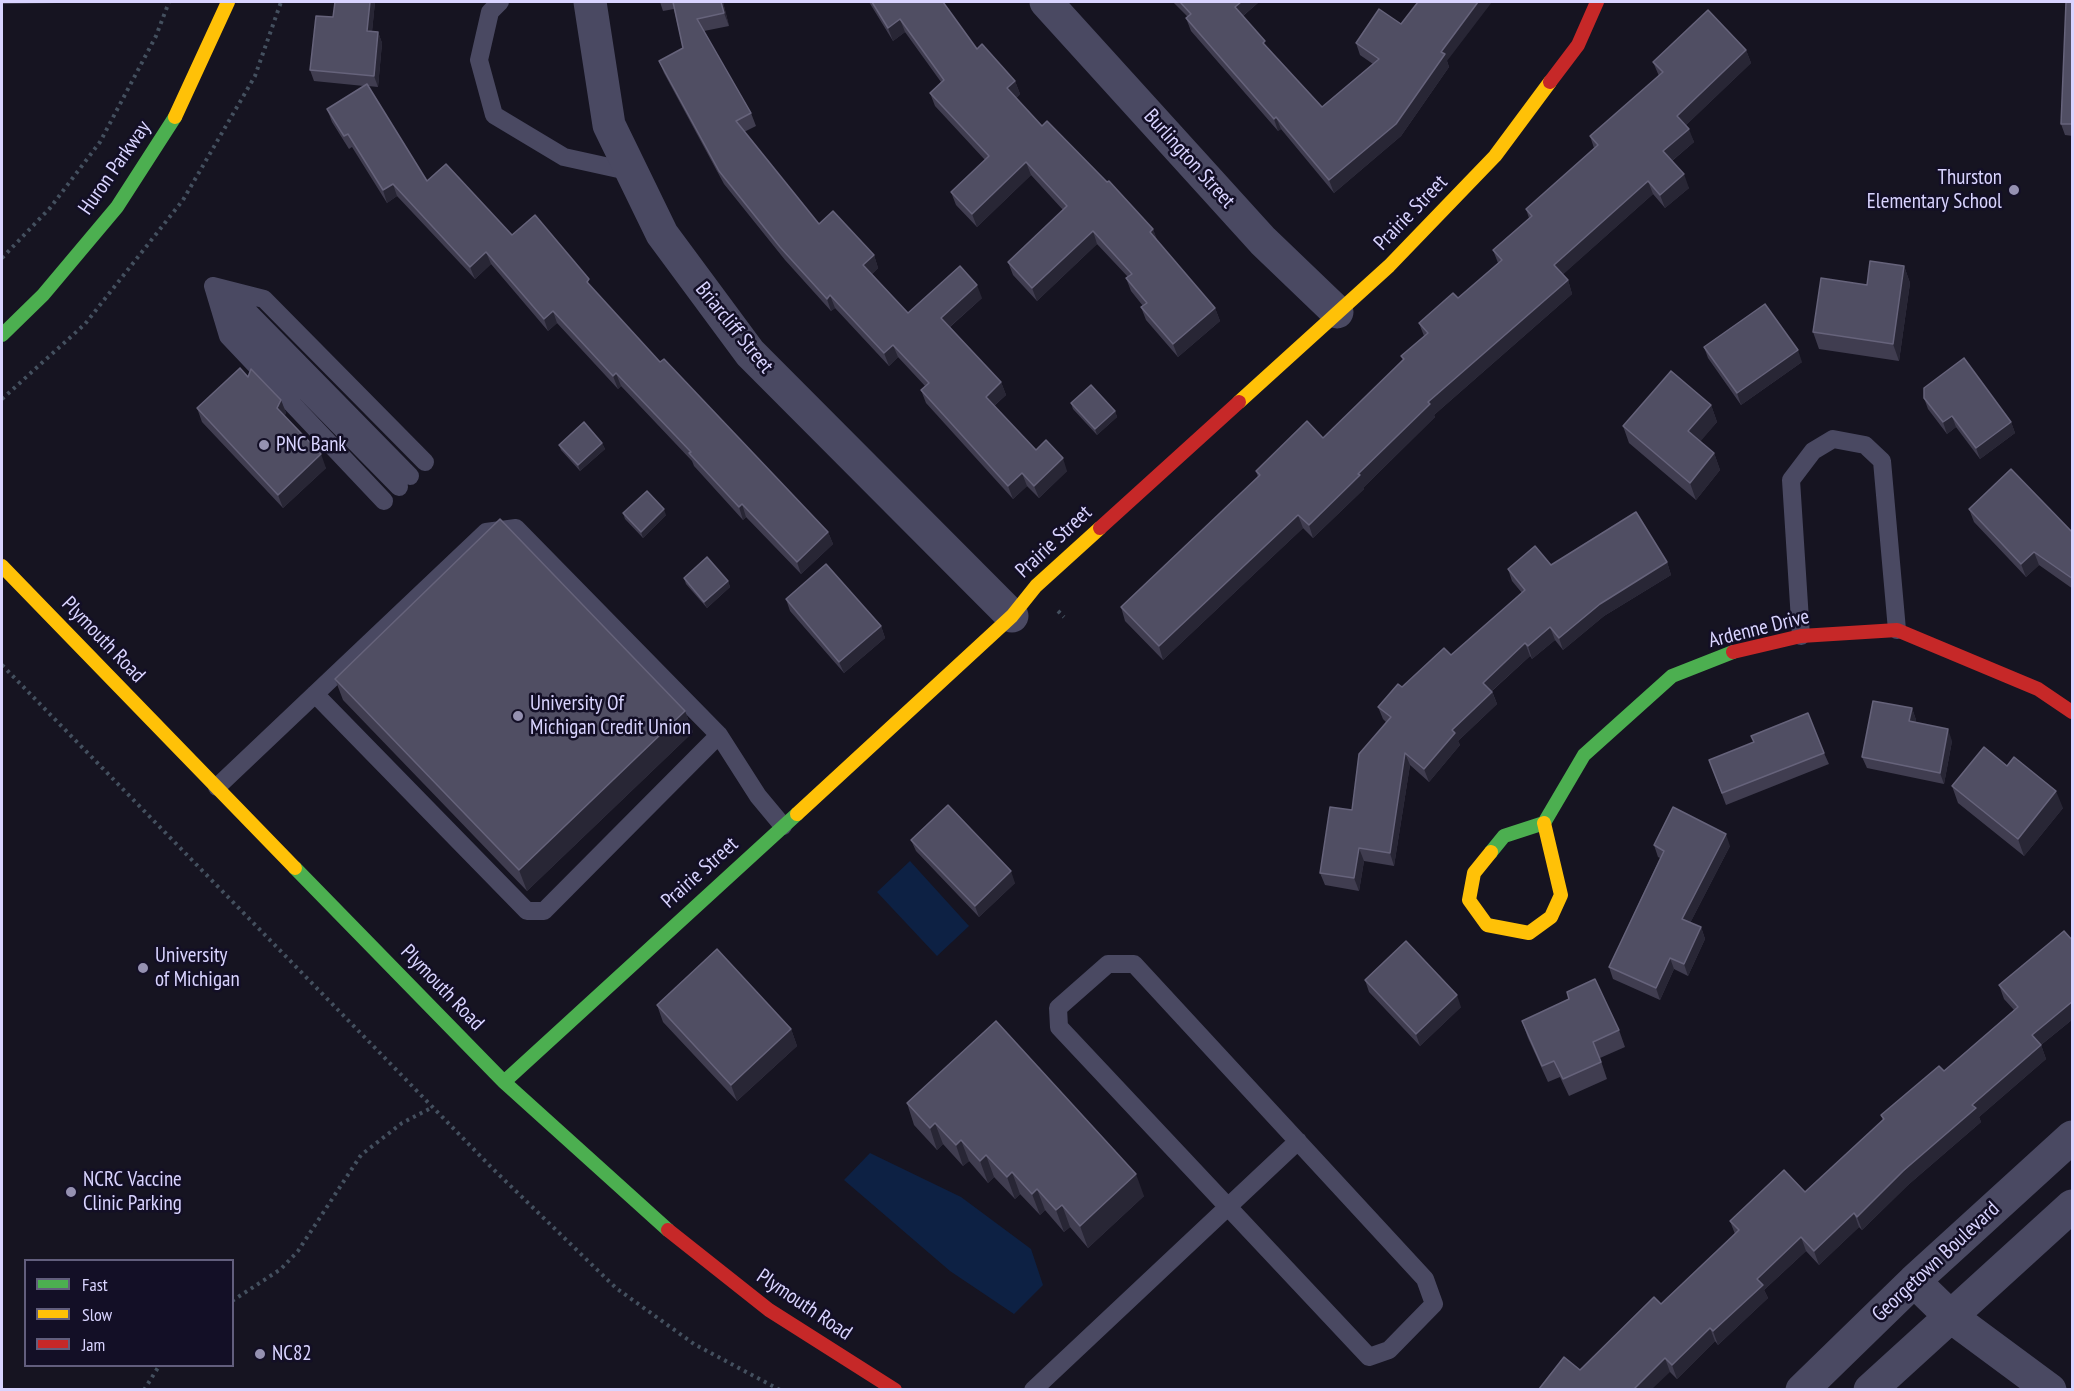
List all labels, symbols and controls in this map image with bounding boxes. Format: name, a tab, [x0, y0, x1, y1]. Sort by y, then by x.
street label: Burlington Street	[1138, 104, 1240, 214]
street label: Huron Parkway	[73, 116, 157, 220]
place label: Thurston Elementary School	[1867, 165, 2002, 215]
street label: Prairie Street	[1369, 170, 1453, 256]
marker: Thurston Elementary School	[2007, 183, 2021, 197]
street label: Briarcliff Street	[690, 277, 778, 379]
place label: PNC Bank	[276, 432, 346, 458]
marker: PNC Bank	[257, 438, 271, 452]
street label: Prairie Street	[1011, 501, 1097, 583]
street label: Plymouth Road	[56, 592, 150, 688]
street label: Ardenne Drive	[1706, 604, 1812, 654]
place label: University Of Michigan Credit Union	[530, 691, 691, 741]
marker: University Of Michigan Credit Union	[511, 709, 525, 723]
street label: Prairie Street	[656, 832, 744, 914]
street label: Plymouth Road	[395, 940, 489, 1036]
place label: University of Michigan	[155, 943, 240, 993]
marker: University of Michigan	[136, 961, 150, 975]
place label: NCRC Vaccine Clinic Parking	[83, 1167, 182, 1217]
marker: NCRC Vaccine Clinic Parking	[64, 1185, 78, 1199]
street label: Georgetown Boulevard	[1867, 1197, 2005, 1327]
legend	[24, 1259, 234, 1367]
street label: Plymouth Road	[752, 1264, 856, 1346]
text: Fast	[82, 1273, 108, 1296]
text: Slow	[82, 1303, 112, 1326]
text: Jam	[82, 1333, 105, 1356]
place label: NC82	[272, 1341, 312, 1367]
marker: NC82	[253, 1347, 267, 1361]

